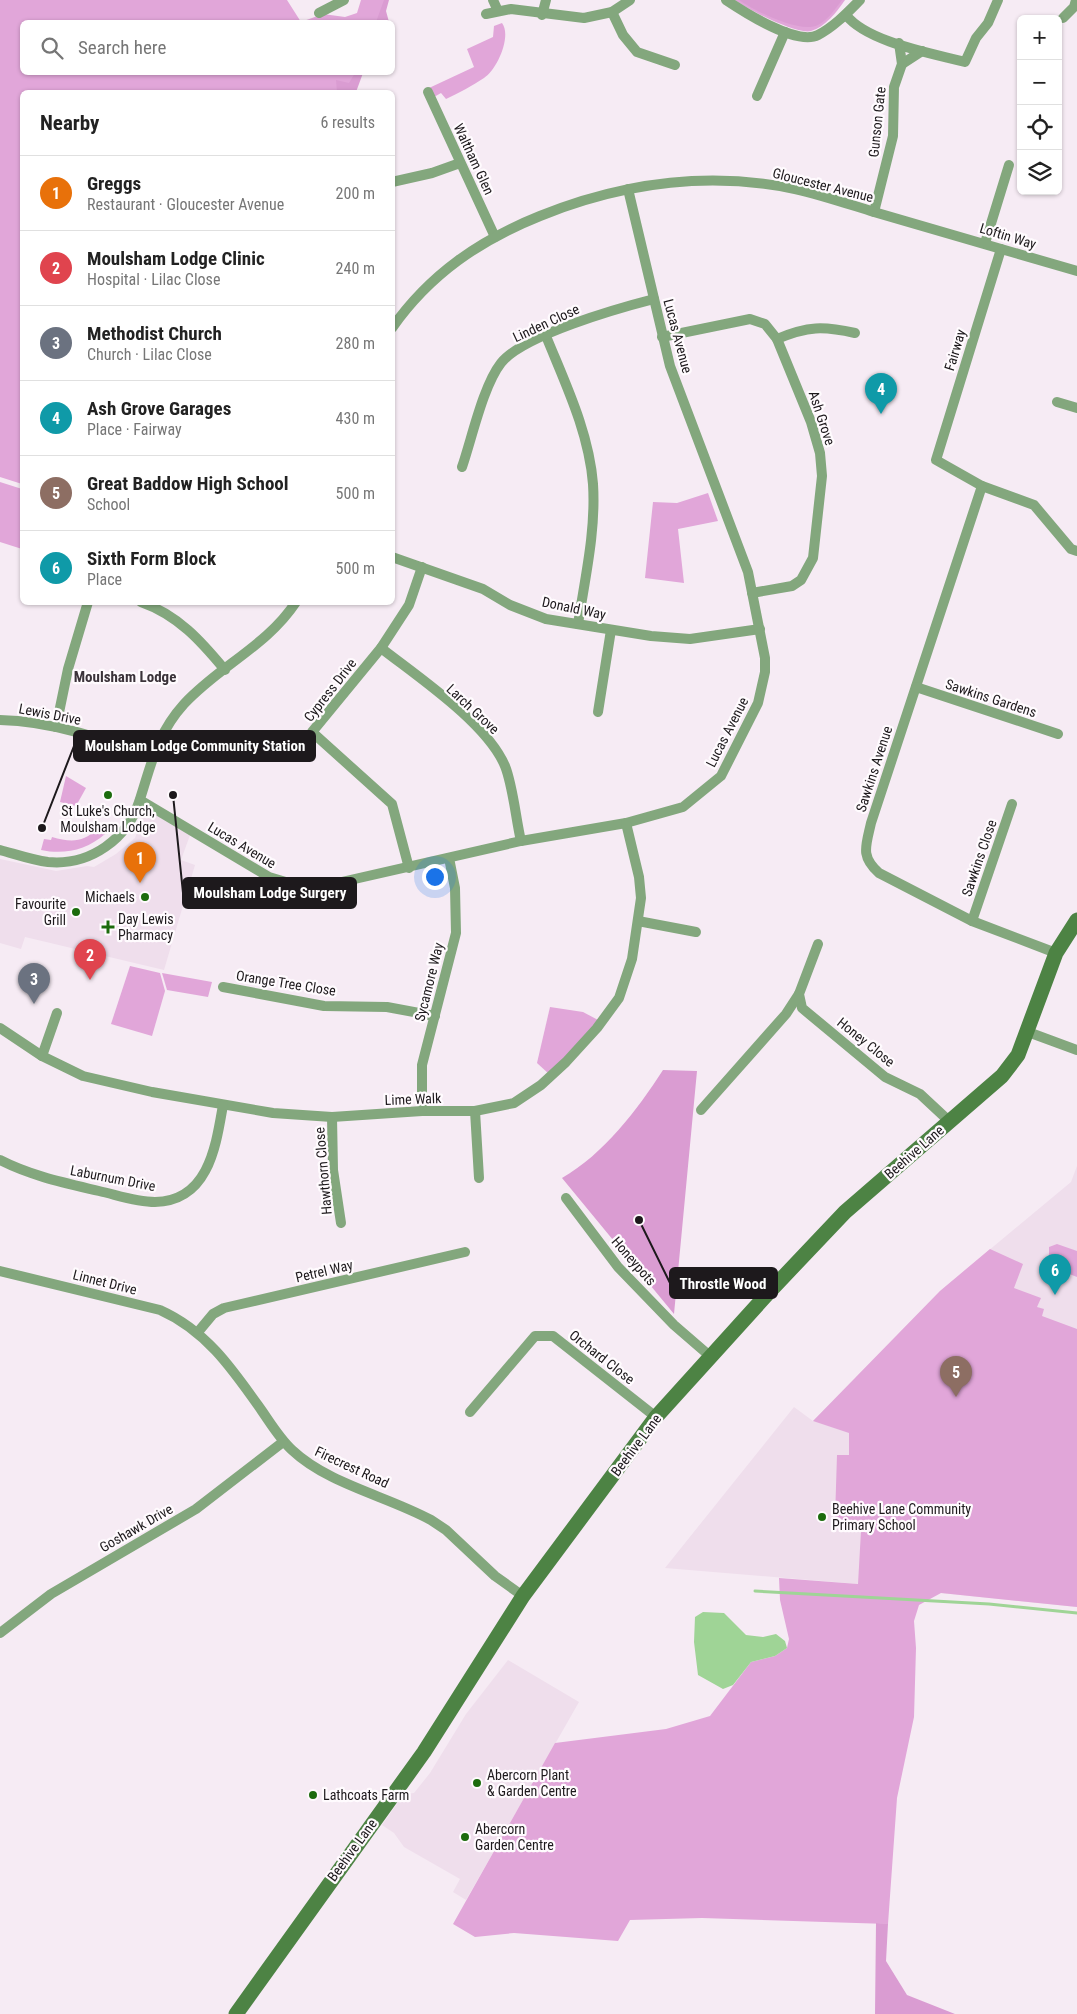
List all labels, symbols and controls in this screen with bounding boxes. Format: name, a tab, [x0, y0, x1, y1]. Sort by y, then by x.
map controls	[1017, 15, 1062, 195]
button: +	[1017, 15, 1062, 60]
search box	[20, 20, 395, 75]
icon: search	[38, 34, 66, 62]
text: Search here	[78, 36, 166, 59]
button: −	[1017, 60, 1062, 105]
street label: Gunson Gate	[865, 85, 889, 158]
button: locate	[1017, 105, 1062, 150]
text: Nearby	[40, 111, 99, 135]
text: 6 results	[320, 113, 375, 132]
street label: Waltham Glen	[451, 121, 497, 197]
button: layers	[1017, 150, 1062, 195]
street label: Gloucester Avenue	[771, 165, 875, 205]
text: Greggs	[87, 172, 141, 195]
text: 1	[52, 184, 60, 203]
text: 200 m	[336, 184, 375, 203]
text: Restaurant · Gloucester Avenue	[87, 195, 284, 214]
street label: Loftin Way	[978, 220, 1038, 252]
text: Moulsham Lodge Clinic	[87, 247, 265, 270]
text: 2	[52, 259, 60, 278]
text: 240 m	[336, 259, 375, 278]
text: Hospital · Lilac Close	[87, 270, 220, 289]
street label: Lucas Avenue	[660, 297, 696, 375]
street label: Linden Close	[510, 301, 582, 345]
text: Methodist Church	[87, 322, 222, 345]
street label: Fairway	[941, 327, 969, 373]
text: 3	[52, 334, 60, 353]
text: 280 m	[336, 334, 375, 353]
text: Church · Lilac Close	[87, 345, 212, 364]
pin: 4	[865, 373, 897, 414]
street label: Ash Grove	[806, 389, 838, 448]
text: Ash Grove Garages	[87, 397, 231, 420]
text: 4	[52, 409, 60, 428]
text: 430 m	[336, 409, 375, 428]
text: Place · Fairway	[87, 420, 182, 439]
text: Great Baddow High School	[87, 472, 289, 495]
text: 5	[52, 484, 60, 503]
text: 500 m	[336, 484, 375, 503]
text: School	[87, 495, 130, 514]
text: Sixth Form Block	[87, 547, 216, 570]
text: 6	[52, 559, 60, 578]
text: 500 m	[336, 559, 375, 578]
text: Place	[87, 570, 122, 589]
street label: Donald Way	[541, 593, 607, 623]
street label: Cypress Drive	[301, 655, 360, 725]
district label: Moulsham Lodge	[74, 668, 176, 686]
street label: Sawkins Gardens	[943, 676, 1039, 720]
street label: Larch Grove	[444, 681, 503, 738]
street label: Lucas Avenue	[703, 694, 752, 770]
street label: Lewis Drive	[18, 700, 83, 728]
street label: Sawkins Avenue	[853, 724, 896, 814]
callout: Moulsham Lodge Community Station	[74, 731, 315, 761]
text: Moulsham Lodge Community Station	[85, 737, 305, 755]
marker: St Luke's Church, Moulsham Lodge	[102, 789, 114, 801]
place label: St Luke's Church, Moulsham Lodge	[60, 803, 156, 835]
street label: Sawkins Close	[958, 817, 1000, 898]
street label: Lucas Avenue	[205, 819, 279, 872]
pin: 1	[124, 842, 156, 883]
your location	[422, 864, 448, 890]
callout: Moulsham Lodge Surgery	[183, 878, 356, 908]
text: Moulsham Lodge Surgery	[194, 884, 347, 902]
place label: Michaels	[85, 889, 135, 905]
marker: Michaels	[139, 891, 151, 903]
place label: Favourite Grill	[15, 896, 66, 928]
marker: Favourite Grill	[70, 906, 82, 918]
place label: Day Lewis Pharmacy	[118, 911, 174, 943]
marker: Day Lewis Pharmacy	[102, 921, 114, 933]
pin: 2	[74, 939, 106, 980]
street label: Sycamore Way	[411, 941, 447, 1023]
pin: 3	[18, 963, 50, 1004]
street label: Orange Tree Close	[235, 967, 337, 999]
street label: Honey Close	[834, 1014, 898, 1070]
street label: Lime Walk	[384, 1090, 442, 1108]
street label: Beehive Lane	[881, 1122, 947, 1182]
street label: Hawthorn Close	[311, 1126, 335, 1215]
street label: Laburnum Drive	[69, 1162, 157, 1194]
street label: Honeypots	[609, 1233, 659, 1289]
pin: 6	[1039, 1254, 1071, 1295]
street label: Petrel Way	[294, 1257, 354, 1285]
street label: Linnet Drive	[71, 1266, 139, 1298]
callout: Throstle Wood	[670, 1268, 777, 1298]
text: Throstle Wood	[680, 1275, 766, 1293]
street label: Orchard Close	[566, 1327, 638, 1388]
pin: 5	[940, 1356, 972, 1397]
street label: Beehive Lane	[608, 1411, 665, 1479]
street label: Firecrest Road	[313, 1443, 391, 1491]
street label: Goshawk Drive	[97, 1500, 176, 1555]
place label: Beehive Lane Community Primary School	[832, 1501, 971, 1533]
marker: Beehive Lane Community Primary School	[816, 1511, 828, 1523]
place label: Abercorn Plant & Garden Centre	[487, 1767, 577, 1799]
marker: Abercorn Plant & Garden Centre	[471, 1777, 483, 1789]
place label: Lathcoats Farm	[323, 1787, 409, 1803]
marker: Lathcoats Farm	[307, 1789, 319, 1801]
street label: Beehive Lane	[324, 1815, 380, 1884]
place label: Abercorn Garden Centre	[475, 1821, 554, 1853]
marker: Abercorn Garden Centre	[459, 1831, 471, 1843]

